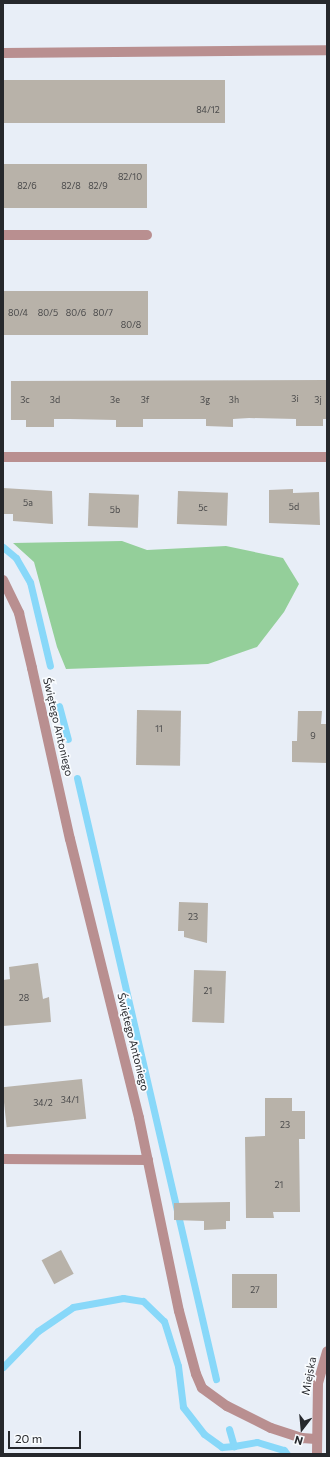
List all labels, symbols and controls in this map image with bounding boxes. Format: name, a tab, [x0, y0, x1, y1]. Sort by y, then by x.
house number: 84/12	[196, 105, 220, 115]
house number: 82/10	[118, 172, 142, 182]
house number: 82/6	[17, 181, 37, 191]
house number: 82/8	[61, 181, 81, 191]
house number: 82/9	[88, 181, 108, 191]
house number: 80/4	[8, 308, 28, 318]
house number: 80/5	[38, 308, 58, 318]
house number: 80/6	[66, 308, 86, 318]
house number: 80/7	[93, 308, 113, 318]
house number: 80/8	[121, 320, 141, 330]
house number: 3i	[291, 394, 299, 404]
house number: 3c	[20, 395, 30, 405]
house number: 3d	[50, 395, 60, 405]
house number: 3e	[110, 395, 120, 405]
house number: 3f	[141, 395, 149, 405]
house number: 3g	[200, 395, 210, 405]
house number: 3h	[229, 395, 239, 405]
house number: 3j	[314, 395, 322, 405]
house number: 5a	[23, 498, 33, 508]
house number: 5d	[289, 502, 299, 512]
house number: 5c	[198, 503, 208, 513]
house number: 5b	[110, 505, 120, 515]
street label: Świętego Antoniego	[40, 677, 76, 777]
house number: 11	[155, 724, 163, 734]
house number: 9	[310, 731, 316, 741]
house number: 23	[188, 912, 198, 922]
house number: 21	[204, 986, 212, 996]
street label: Świętego Antoniego	[114, 992, 152, 1092]
house number: 28	[19, 993, 29, 1003]
house number: 34/1	[61, 1095, 79, 1105]
house number: 34/2	[33, 1098, 53, 1108]
house number: 23	[280, 1120, 290, 1130]
house number: 21	[275, 1180, 283, 1190]
house number: 27	[250, 1285, 260, 1295]
street label: Miejska	[299, 1356, 319, 1396]
north arrow	[282, 1409, 322, 1449]
scale bar	[10, 1423, 83, 1449]
text: 20 m	[15, 1431, 42, 1445]
text: N	[293, 1434, 304, 1448]

